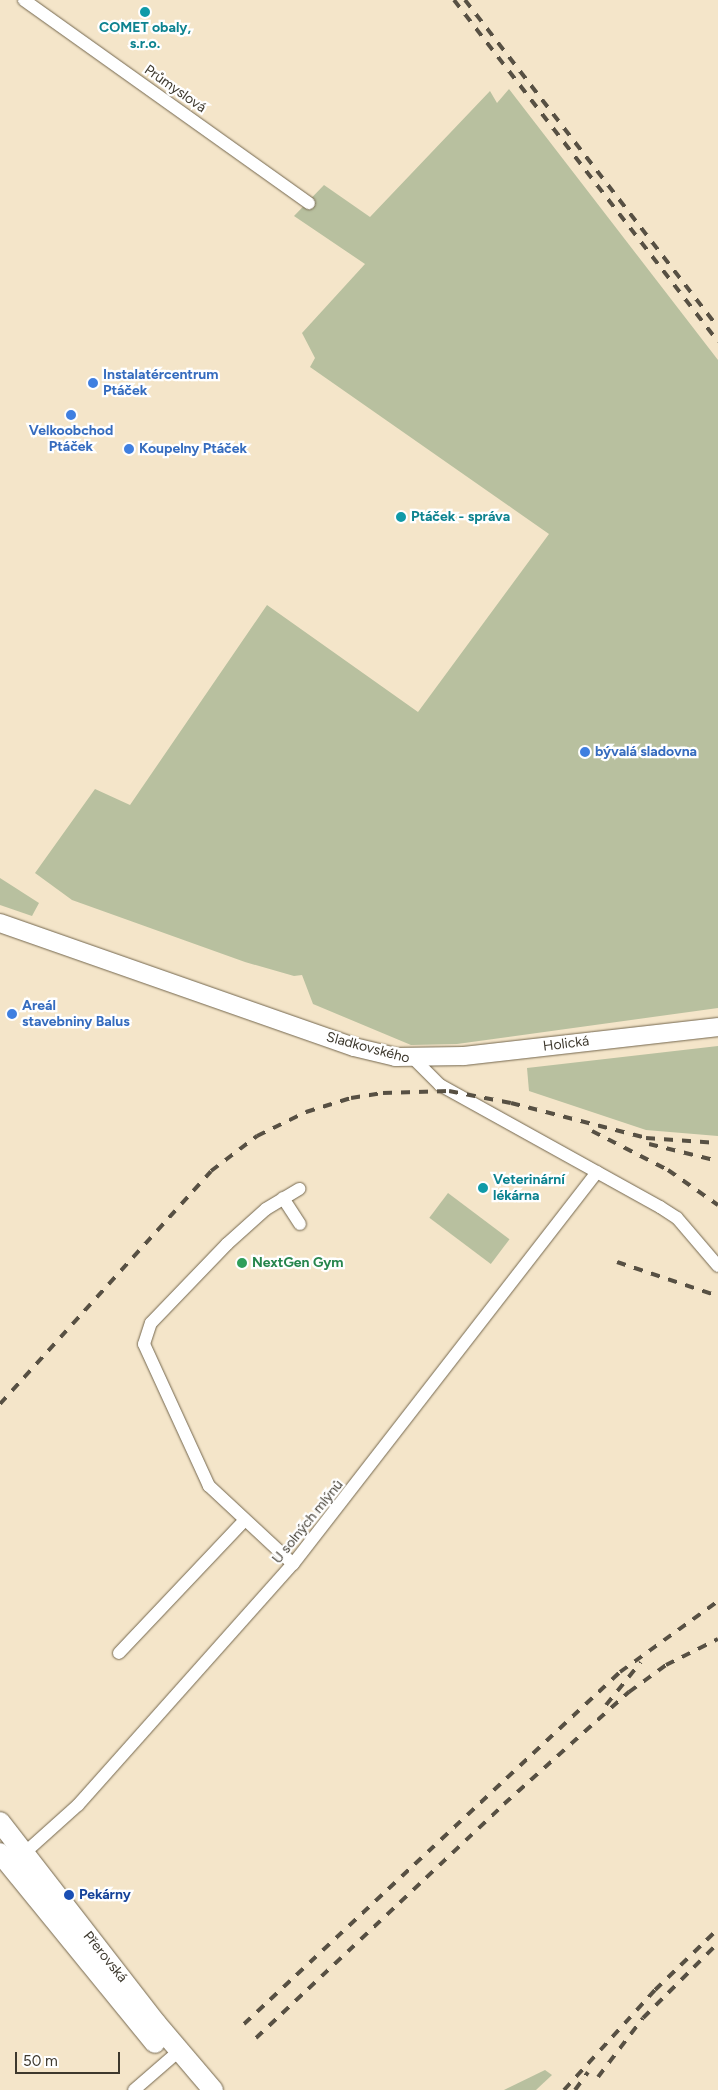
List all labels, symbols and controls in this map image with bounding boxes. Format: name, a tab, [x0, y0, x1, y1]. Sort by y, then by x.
marker: COMET obaly, s.r.o.	[139, 6, 151, 18]
place label: COMET obaly, s.r.o.	[99, 20, 191, 52]
street label: Průmyslová	[141, 62, 209, 116]
place label: Instalatércentrum Ptáček	[103, 367, 218, 400]
marker: Instalatércentrum Ptáček	[87, 377, 99, 389]
marker: Velkoobchod Ptáček	[65, 409, 77, 421]
place label: Velkoobchod Ptáček	[29, 423, 113, 456]
place label: Koupelny Ptáček	[139, 441, 247, 457]
marker: Koupelny Ptáček	[123, 443, 135, 455]
place label: Ptáček - správa	[411, 509, 510, 525]
marker: Ptáček - správa	[395, 511, 407, 523]
place label: bývalá sladovna	[595, 744, 697, 760]
marker: bývalá sladovna	[579, 746, 591, 758]
place label: Areál stavebniny Balus	[22, 998, 130, 1030]
marker: Areál stavebniny Balus	[6, 1008, 18, 1020]
street label: Sladkovského	[324, 1029, 412, 1067]
street label: Holická	[542, 1033, 590, 1055]
place label: Veterinární lékárna	[493, 1172, 565, 1204]
marker: Veterinární lékárna	[477, 1182, 489, 1194]
place label: NextGen Gym	[252, 1255, 344, 1271]
marker: NextGen Gym	[236, 1257, 248, 1269]
street label: U solných mlýnů	[269, 1477, 347, 1567]
place label: Pekárny	[79, 1887, 131, 1903]
marker: Pekárny	[63, 1889, 75, 1901]
street label: Přerovská	[79, 1928, 131, 1986]
scale bar	[18, 2042, 122, 2074]
text: 50 m	[23, 2052, 58, 2070]

